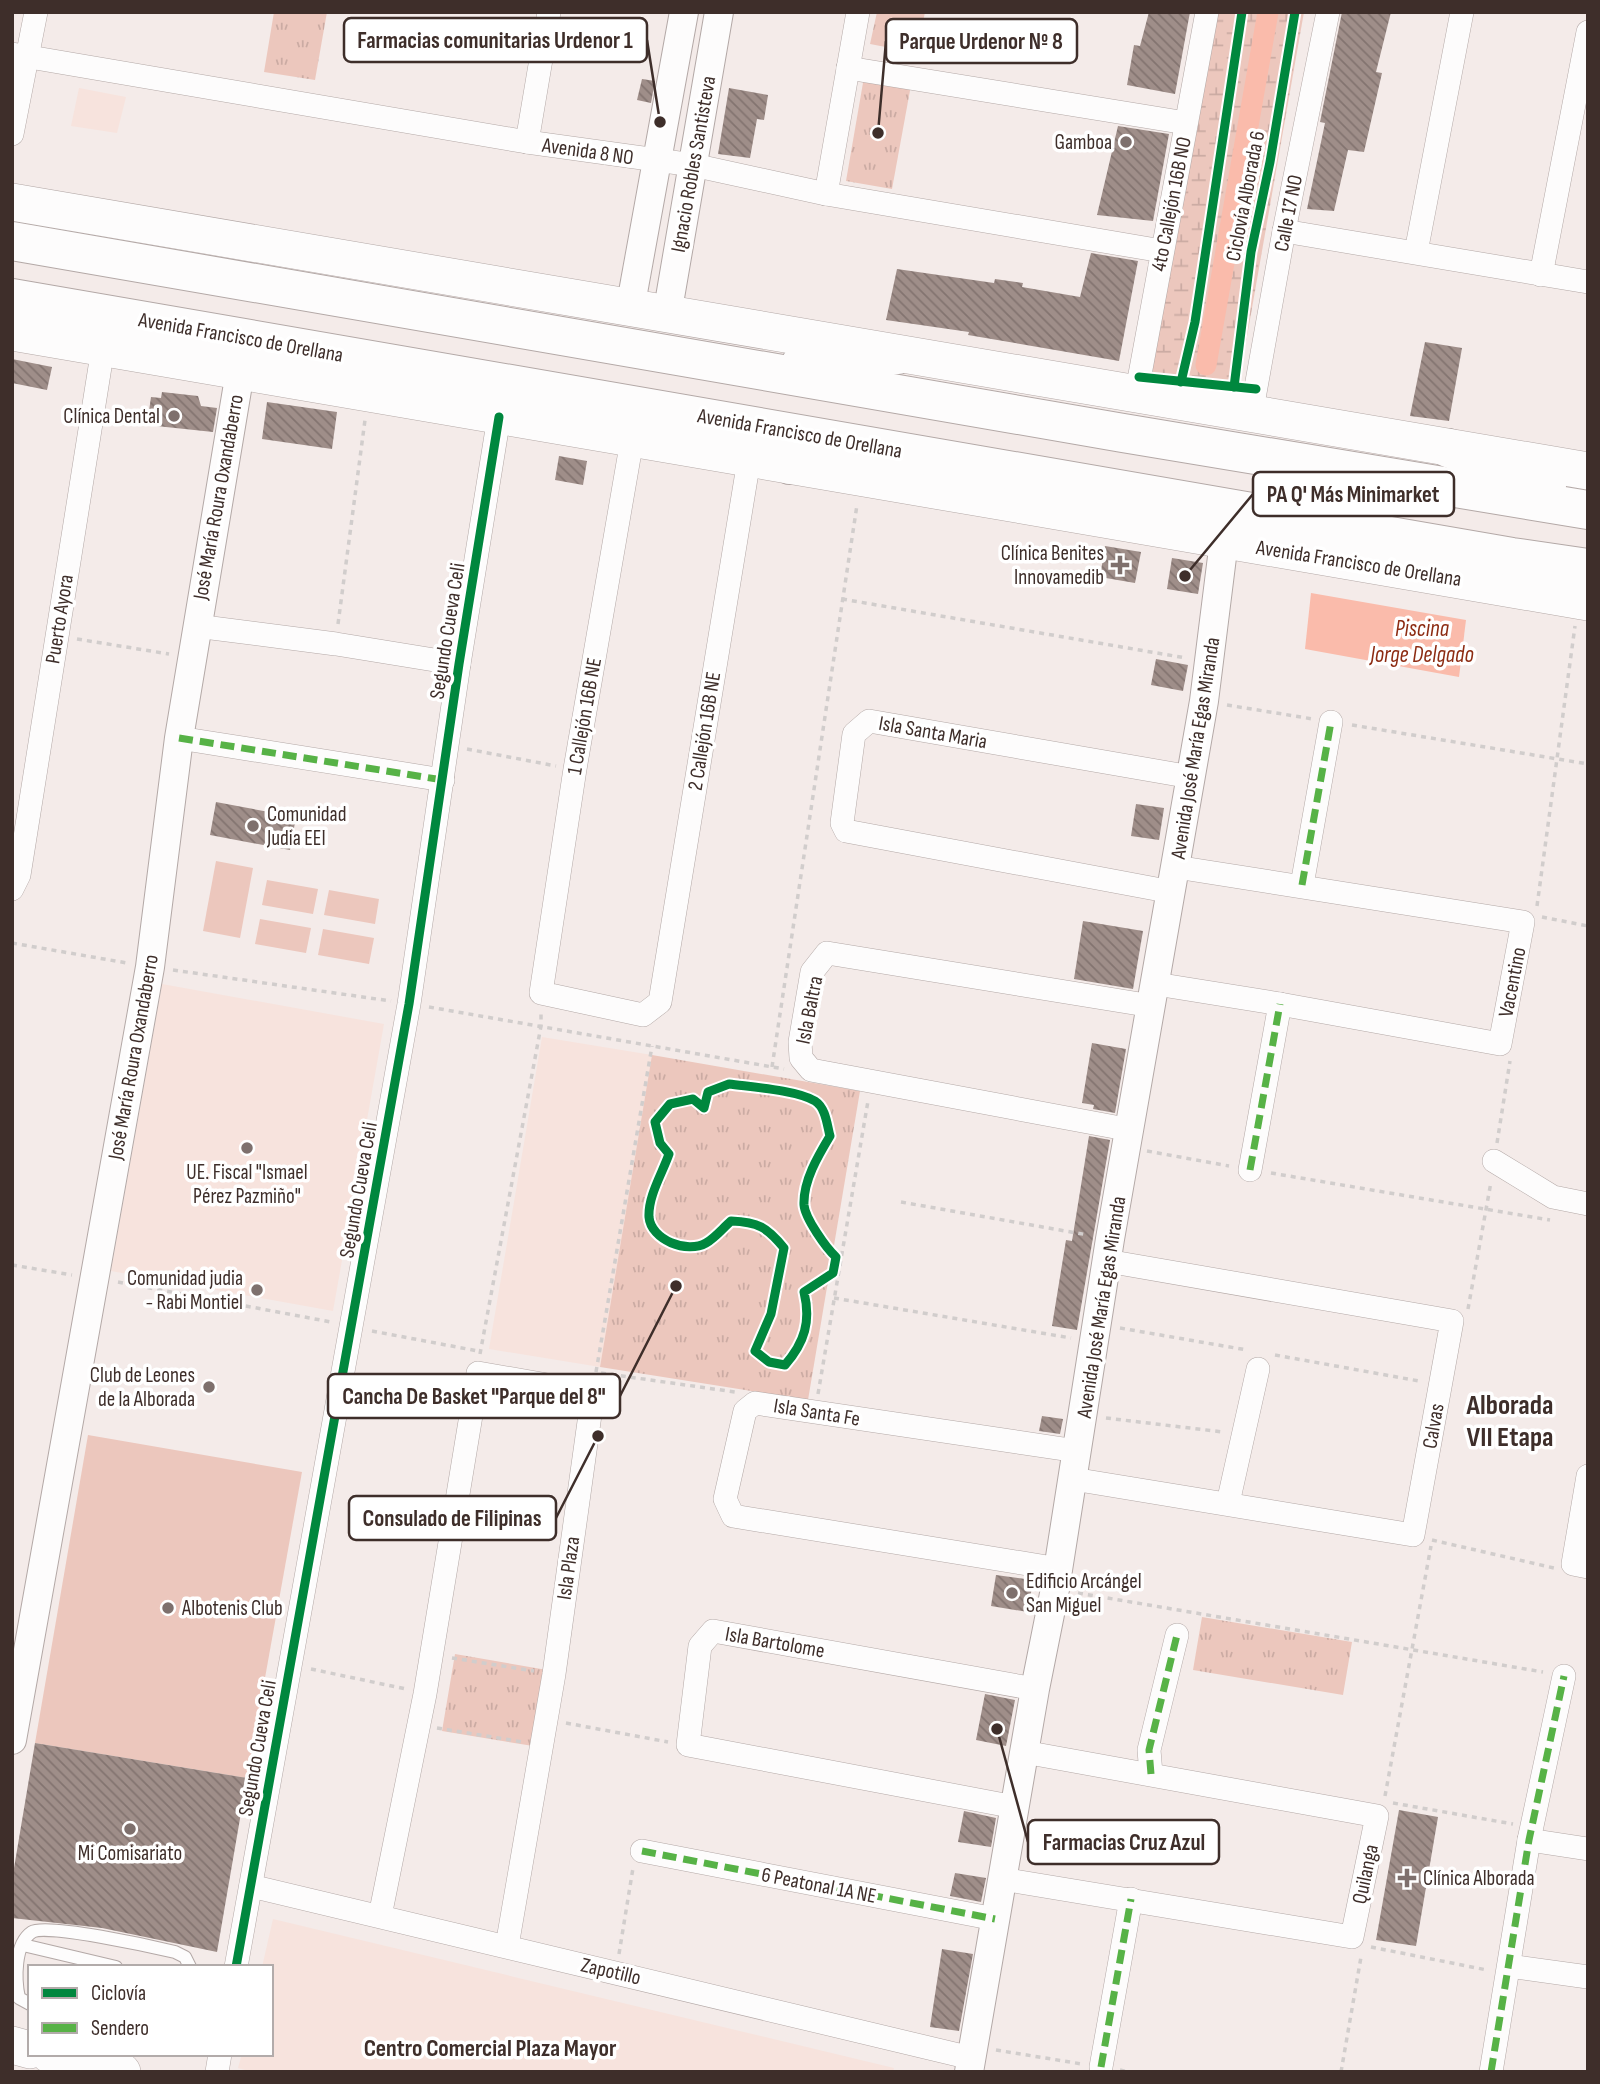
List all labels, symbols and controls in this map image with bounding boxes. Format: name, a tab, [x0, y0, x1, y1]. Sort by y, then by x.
callout: Farmacias comunitarias Urdenor 1	[344, 18, 647, 62]
callout: Parque Urdenor Nº 8	[886, 19, 1077, 63]
text: Farmacias comunitarias Urdenor 1	[357, 27, 633, 55]
text: Parque Urdenor Nº 8	[899, 28, 1063, 56]
street label: Ignacio Robles Santisteva	[666, 74, 721, 254]
street label: Ciclovía Alborada 6	[1221, 129, 1270, 263]
place label: Gamboa	[1055, 130, 1112, 155]
street label: Avenida 8 NO	[540, 133, 635, 170]
marker: Gamboa	[1118, 134, 1134, 150]
street label: 4to Callejón 16B NO	[1146, 135, 1197, 273]
street label: Calle 17 NO	[1269, 173, 1308, 254]
street label: Avenida Francisco de Orellana	[136, 307, 345, 368]
street label: José María Roura Oxandaberro	[188, 393, 249, 603]
street label: Avenida Francisco de Orellana	[695, 403, 904, 464]
place label: Clínica Dental	[63, 404, 160, 429]
marker: Clínica Dental	[166, 408, 182, 424]
callout: PA Q' Más Minimarket	[1253, 472, 1454, 516]
text: PA Q' Más Minimarket	[1267, 481, 1440, 509]
street label: Avenida Francisco de Orellana	[1254, 535, 1463, 592]
place label: Clínica Benites Innovamedib	[1001, 541, 1104, 590]
marker: Clínica Benites Innovamedib	[1110, 555, 1130, 575]
street label: Segundo Cueva Celi	[424, 561, 471, 701]
street label: Puerto Ayora	[40, 573, 79, 665]
water label: Piscina Jorge Delgado	[1368, 615, 1474, 669]
street label: Avenida José María Egas Miranda	[1165, 635, 1225, 862]
street label: 1 Callejón 16B NE	[562, 656, 607, 776]
street label: 2 Callejón 16B NE	[683, 670, 726, 792]
street label: Isla Santa Maria	[877, 711, 989, 754]
place label: Comunidad Judia EEI	[266, 802, 346, 851]
marker: Comunidad Judia EEI	[245, 818, 261, 834]
street label: Vacentino	[1493, 945, 1532, 1019]
street label: José María Roura Oxandaberro	[103, 953, 164, 1163]
street label: Isla Baltra	[791, 974, 828, 1046]
street label: Segundo Cueva Celi	[334, 1120, 383, 1260]
marker: UE. Fiscal "Ismael Pérez Pazmiño"	[239, 1140, 255, 1156]
place label: UE. Fiscal "Ismael Pérez Pazmiño"	[186, 1160, 308, 1209]
street label: Avenida José María Egas Miranda	[1071, 1194, 1131, 1421]
place label: Comunidad judia - Rabi Montiel	[127, 1266, 243, 1315]
marker: Comunidad judia - Rabi Montiel	[249, 1282, 265, 1298]
place label: Club de Leones de la Alborada	[90, 1363, 195, 1412]
callout: Cancha De Basket "Parque del 8"	[328, 1374, 620, 1418]
marker: Club de Leones de la Alborada	[201, 1379, 217, 1395]
text: Cancha De Basket "Parque del 8"	[342, 1383, 606, 1411]
district label: Alborada VII Etapa	[1466, 1389, 1554, 1454]
street label: Isla Santa Fe	[772, 1393, 862, 1432]
street label: Calvas	[1417, 1402, 1450, 1451]
callout: Consulado de Filipinas	[349, 1496, 556, 1540]
text: Consulado de Filipinas	[363, 1505, 542, 1533]
street label: Isla Plaza	[552, 1535, 585, 1601]
place label: Edificio Arcángel San Miguel	[1026, 1569, 1142, 1618]
marker: Edificio Arcángel San Miguel	[1004, 1585, 1020, 1601]
place label: Albotenis Club	[181, 1596, 283, 1621]
marker: Albotenis Club	[160, 1600, 176, 1616]
street label: Isla Bartolome	[723, 1621, 827, 1664]
street label: Segundo Cueva Celi	[233, 1678, 282, 1818]
callout: Farmacias Cruz Azul	[1028, 1820, 1219, 1864]
marker: Mi Comisariato	[122, 1821, 138, 1837]
text: Farmacias Cruz Azul	[1043, 1829, 1205, 1857]
place label: Mi Comisariato	[78, 1841, 182, 1866]
street label: Quilanga	[1347, 1842, 1384, 1906]
street label: 6 Peatonal 1A NE	[759, 1862, 878, 1909]
place label: Clínica Alborada	[1423, 1866, 1535, 1891]
marker: Clínica Alborada	[1397, 1868, 1417, 1888]
street label: Zapotillo	[578, 1952, 643, 1991]
legend	[28, 1965, 273, 2056]
text: Ciclovía	[91, 1981, 146, 2006]
text: Sendero	[91, 2016, 149, 2041]
district label: Centro Comercial Plaza Mayor	[364, 2034, 617, 2063]

